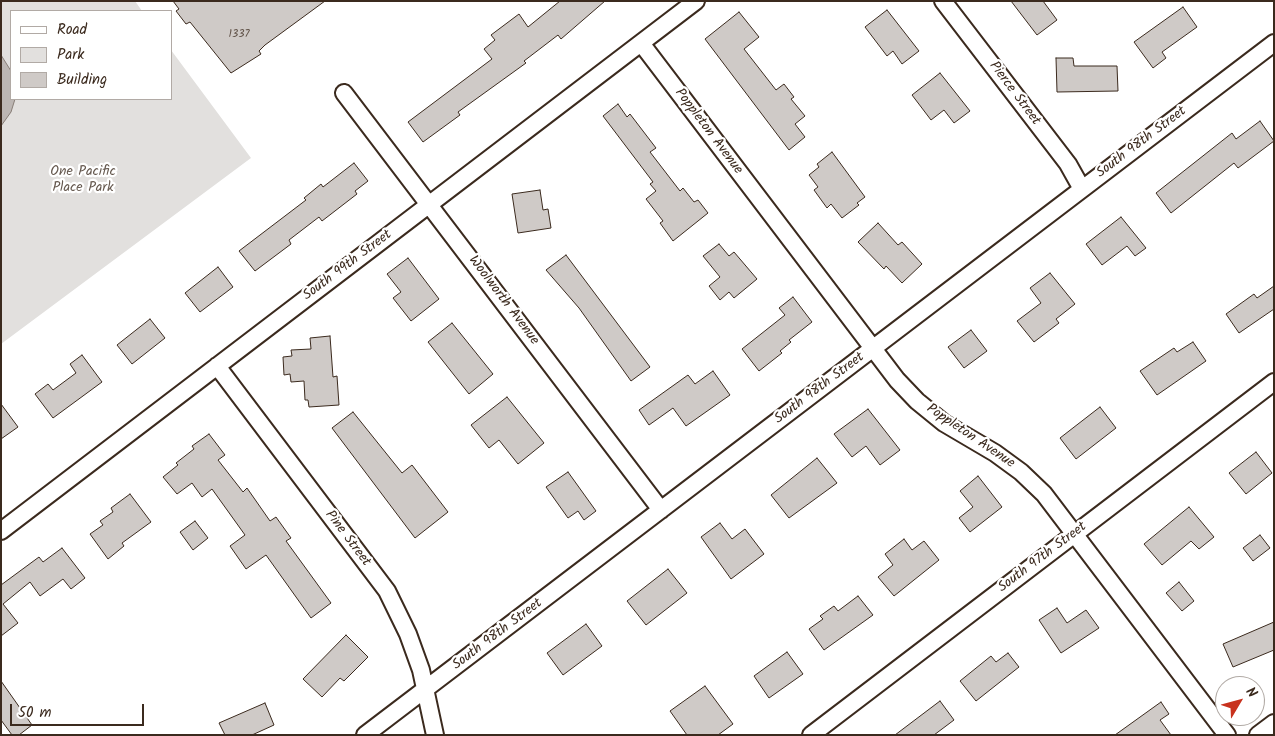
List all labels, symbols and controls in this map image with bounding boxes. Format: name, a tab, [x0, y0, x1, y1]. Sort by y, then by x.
legend	[10, 10, 172, 100]
text: Road	[57, 18, 87, 42]
house number: 1337	[228, 28, 250, 42]
text: Park	[57, 43, 84, 67]
street label: Pierce Street	[985, 59, 1043, 129]
text: Building	[57, 68, 107, 92]
street label: Poppleton Avenue	[670, 86, 746, 178]
street label: South 98th Street	[1094, 104, 1190, 182]
park label: One Pacific Place Park	[50, 165, 116, 198]
street label: South 99th Street	[300, 227, 396, 305]
street label: Woolworth Avenue	[464, 253, 542, 349]
street label: South 98th Street	[772, 350, 868, 428]
street label: Poppleton Avenue	[923, 401, 1017, 473]
street label: Pine Street	[320, 508, 374, 570]
street label: South 97th Street	[995, 519, 1091, 597]
street label: South 98th Street	[450, 596, 546, 674]
north arrow	[1215, 676, 1265, 726]
text: N	[1240, 682, 1263, 703]
scale bar	[12, 694, 146, 726]
text: 50 m	[18, 701, 52, 725]

